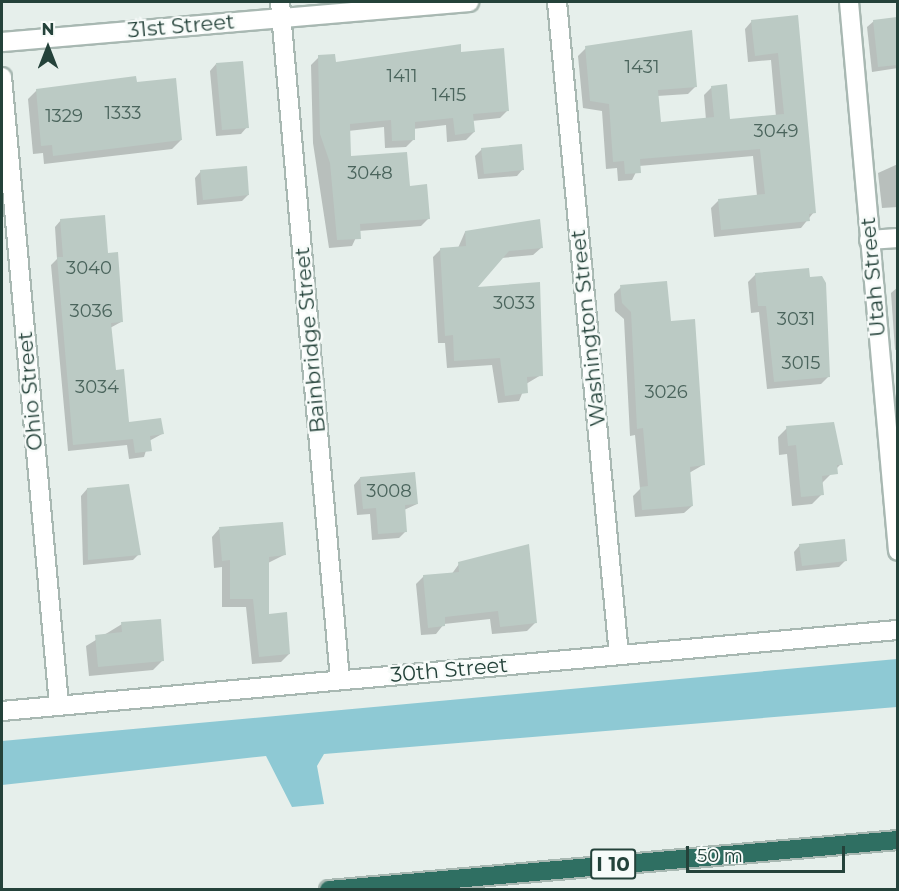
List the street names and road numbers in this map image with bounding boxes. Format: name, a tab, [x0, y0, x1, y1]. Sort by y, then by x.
street label: 31st Street	[127, 9, 235, 43]
street label: Utah Street	[855, 216, 891, 338]
street label: Washington Street	[565, 228, 611, 428]
street label: Bainbridge Street	[289, 246, 331, 434]
street label: Ohio Street	[12, 330, 48, 452]
street label: 30th Street	[389, 652, 509, 688]
road number: I 10	[589, 847, 637, 881]

